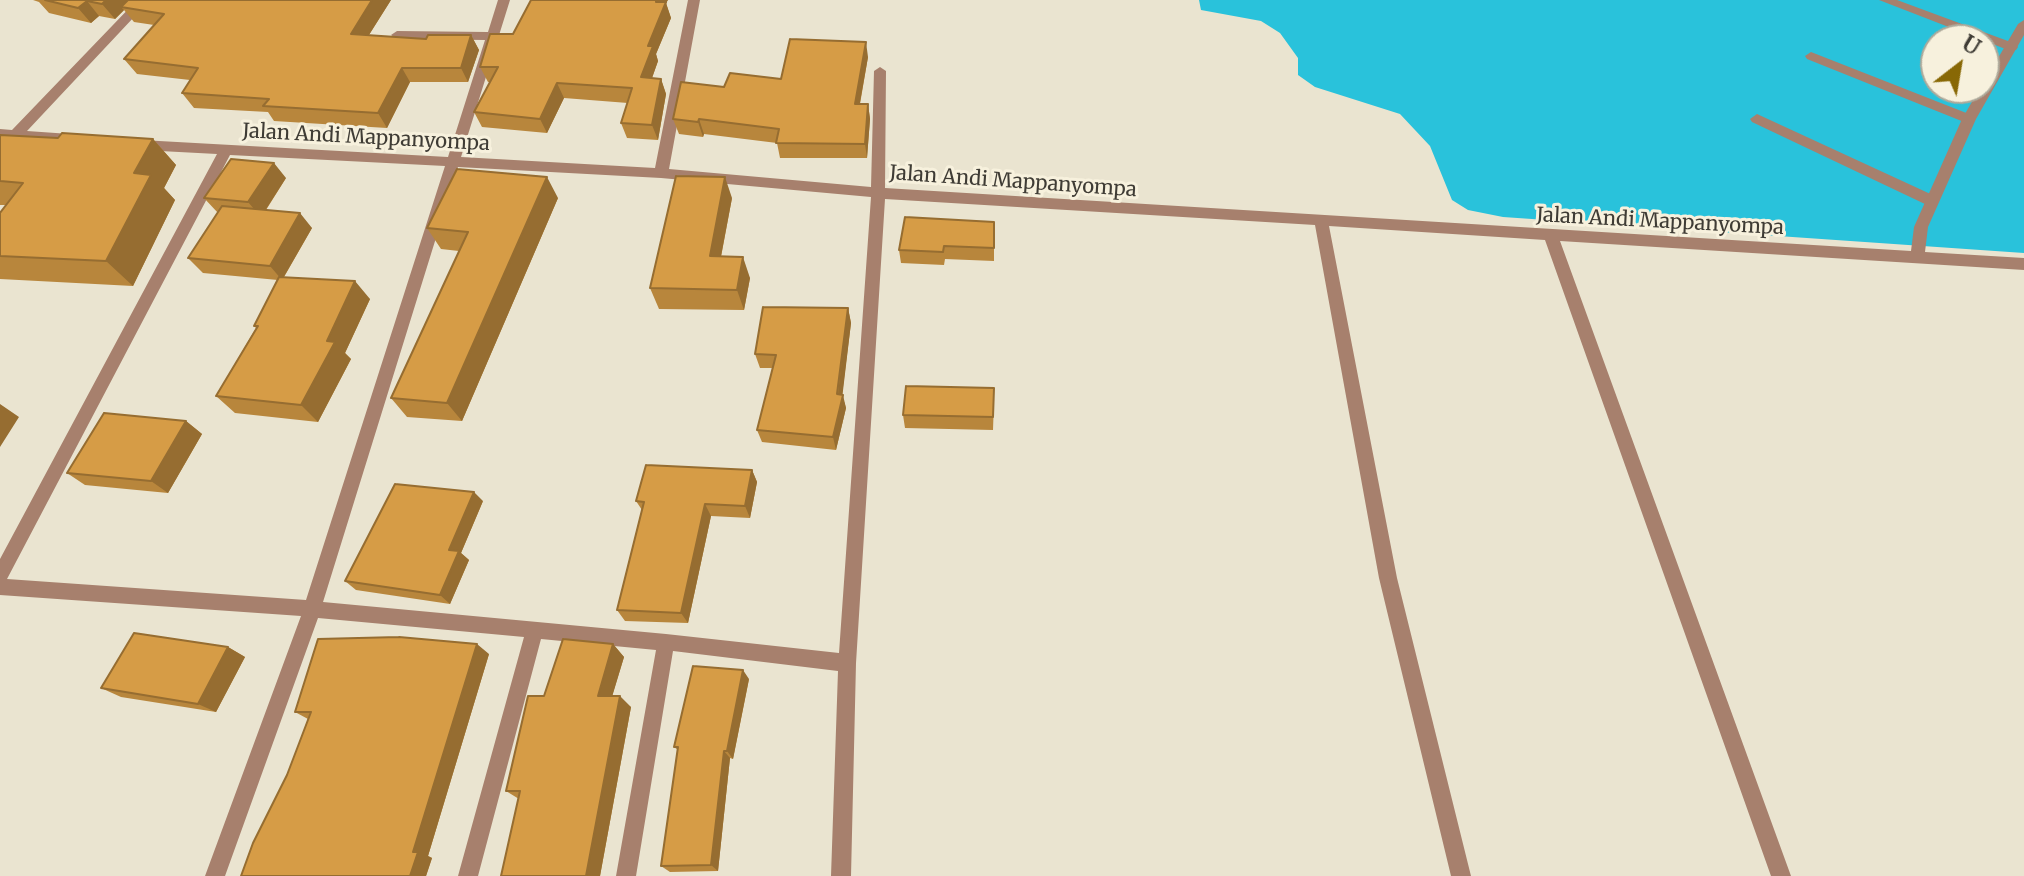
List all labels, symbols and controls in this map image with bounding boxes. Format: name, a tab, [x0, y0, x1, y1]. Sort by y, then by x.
north arrow	[1920, 24, 2000, 104]
text: U	[1957, 29, 1986, 61]
street label: Jalan Andi Mappanyompa	[242, 120, 490, 156]
street label: Jalan Andi Mappanyompa	[889, 161, 1137, 203]
street label: Jalan Andi Mappanyompa	[1536, 204, 1784, 240]

